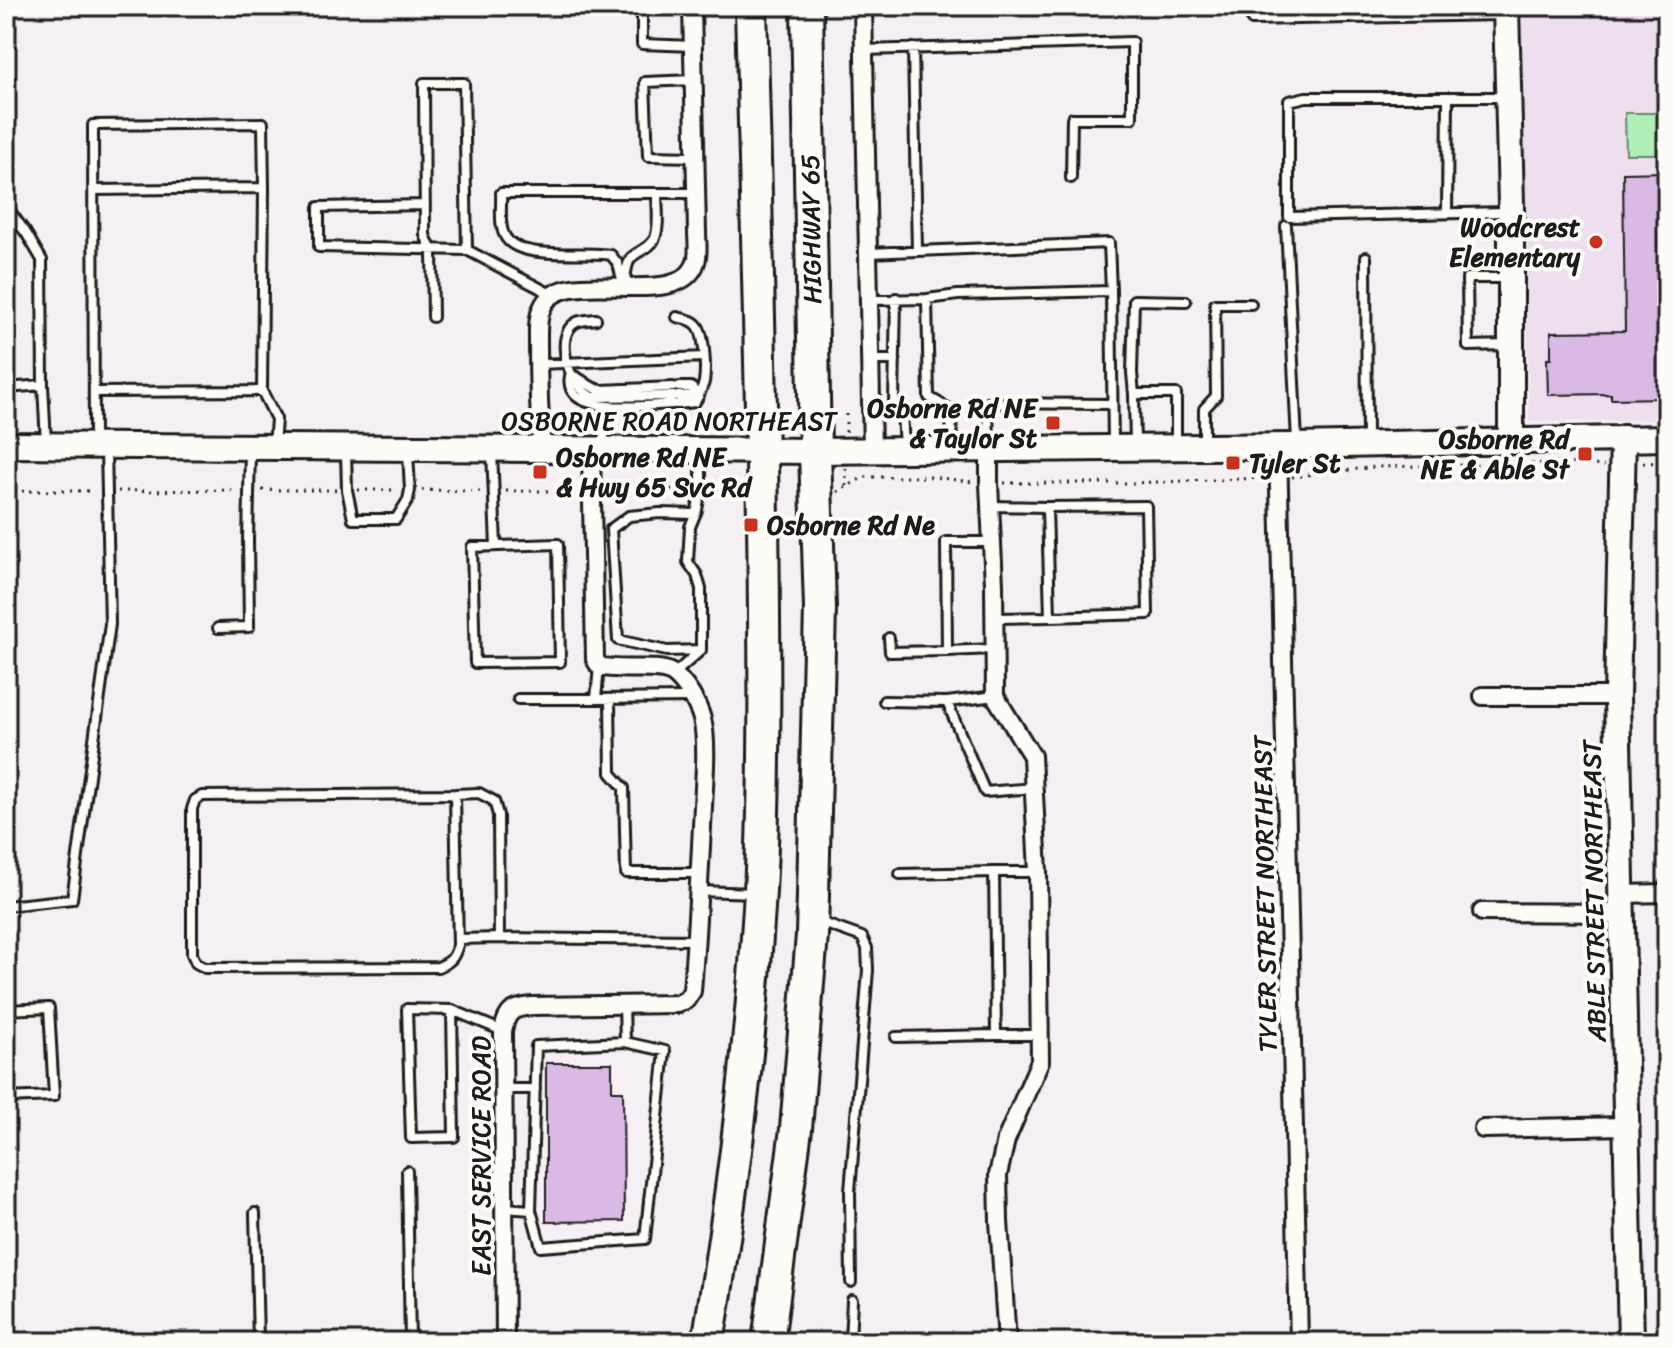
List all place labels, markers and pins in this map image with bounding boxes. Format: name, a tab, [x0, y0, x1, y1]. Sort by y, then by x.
place label: Woodcrest Elementary	[1449, 204, 1581, 280]
marker: Woodcrest Elementary	[1587, 233, 1605, 251]
place label: Osborne Rd NE & Taylor St	[867, 385, 1040, 461]
marker: Osborne Rd NE & Taylor St	[1044, 414, 1062, 432]
place label: Osborne Rd NE & Able St	[1420, 416, 1571, 492]
place label: Osborne Rd NE & Hwy 65 Svc Rd	[556, 434, 753, 510]
place label: Tyler St	[1249, 440, 1341, 486]
marker: Osborne Rd NE & Able St	[1576, 445, 1594, 463]
marker: Tyler St	[1224, 454, 1242, 472]
marker: Osborne Rd NE & Hwy 65 Svc Rd	[531, 463, 549, 481]
place label: Osborne Rd Ne	[767, 502, 935, 548]
marker: Osborne Rd Ne	[742, 516, 760, 534]

